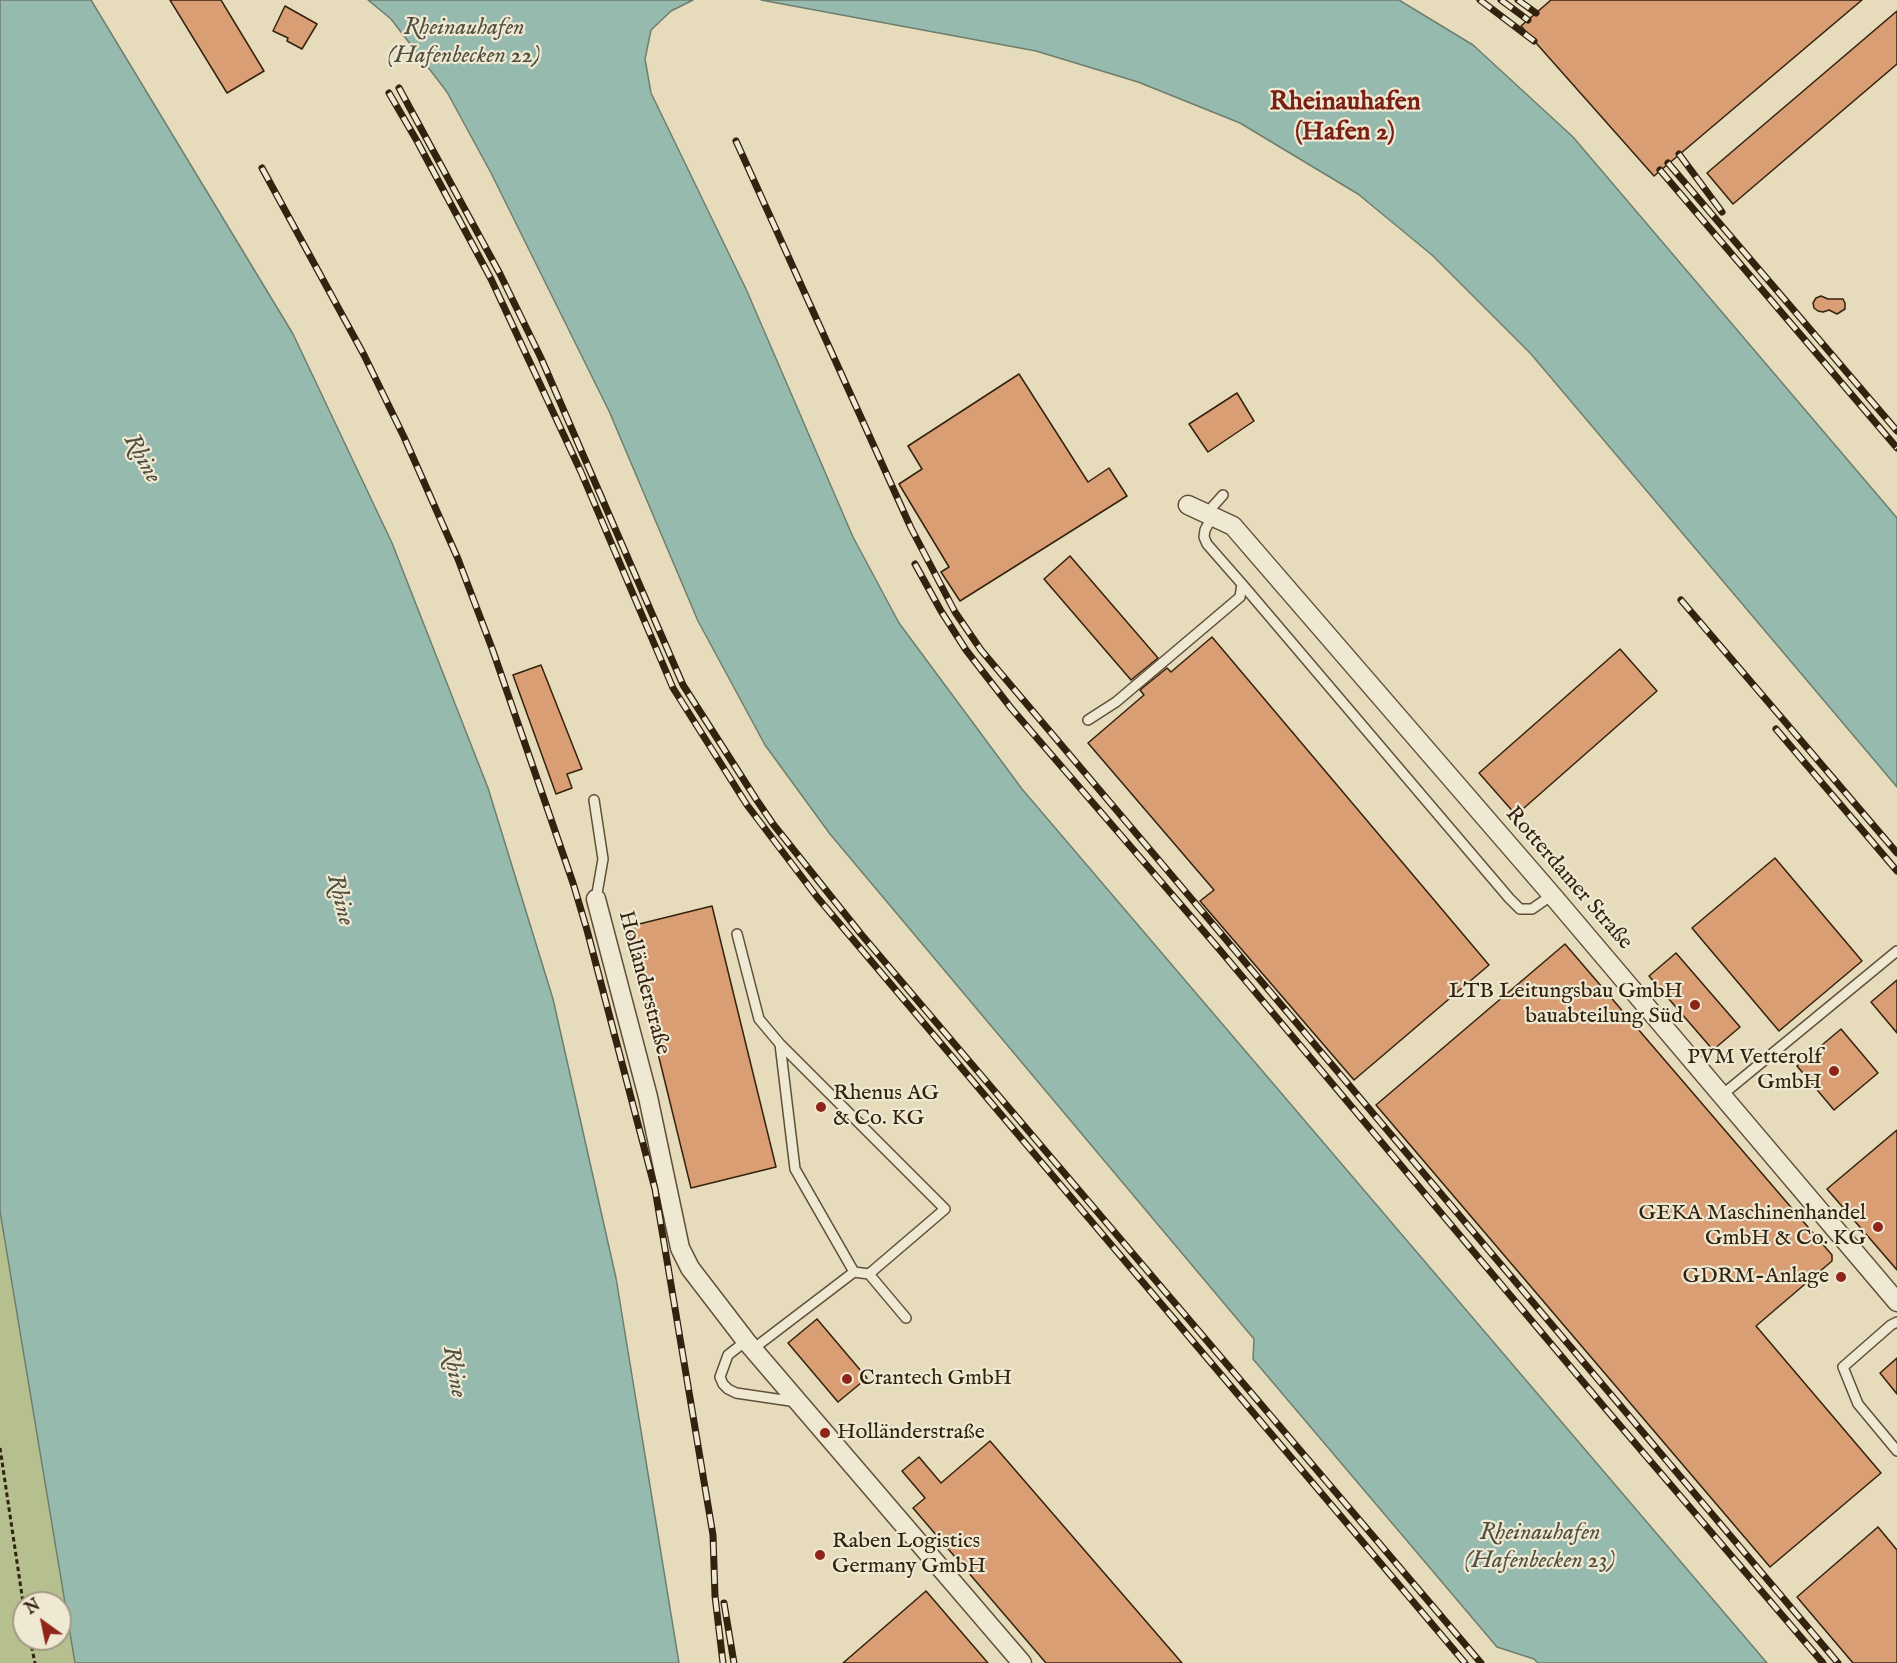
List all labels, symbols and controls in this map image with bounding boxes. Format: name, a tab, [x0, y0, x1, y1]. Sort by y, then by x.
water label: Rheinauhafen (Hafenbecken 22)	[388, 15, 540, 71]
district label: Rheinauhafen (Hafen 2)	[1269, 88, 1421, 150]
water label: Rhine	[116, 429, 166, 489]
street label: Rotterdamer Straße	[1499, 802, 1637, 956]
water label: Rhine	[319, 871, 359, 929]
street label: Holländerstraße	[611, 908, 675, 1058]
place label: LTB Leitungsbau GmbH bauabteilung Süd	[1449, 979, 1683, 1030]
marker: LTB Leitungsbau GmbH bauabteilung Süd	[1688, 998, 1702, 1012]
place label: PVM Vetterolf GmbH	[1687, 1045, 1822, 1096]
marker: PVM Vetterolf GmbH	[1827, 1064, 1841, 1078]
place label: Rhenus AG & Co. KG	[833, 1081, 939, 1132]
marker: Rhenus AG & Co. KG	[814, 1100, 828, 1114]
place label: GEKA Maschinenhandel GmbH & Co. KG	[1638, 1201, 1866, 1252]
marker: GEKA Maschinenhandel GmbH & Co. KG	[1871, 1220, 1885, 1234]
place label: GDRM-Anlage	[1683, 1264, 1829, 1290]
marker: GDRM-Anlage	[1834, 1270, 1848, 1284]
water label: Rhine	[434, 1344, 472, 1400]
place label: Crantech GmbH	[859, 1366, 1012, 1392]
marker: Crantech GmbH	[840, 1372, 854, 1386]
place label: Holländerstraße	[837, 1420, 985, 1446]
marker: Holländerstraße	[818, 1426, 832, 1440]
water label: Rheinauhafen (Hafenbecken 23)	[1465, 1520, 1615, 1576]
place label: Raben Logistics Germany GmbH	[832, 1529, 986, 1580]
marker: Raben Logistics Germany GmbH	[813, 1548, 827, 1562]
north arrow	[12, 1591, 72, 1651]
text: N	[22, 1595, 45, 1620]

